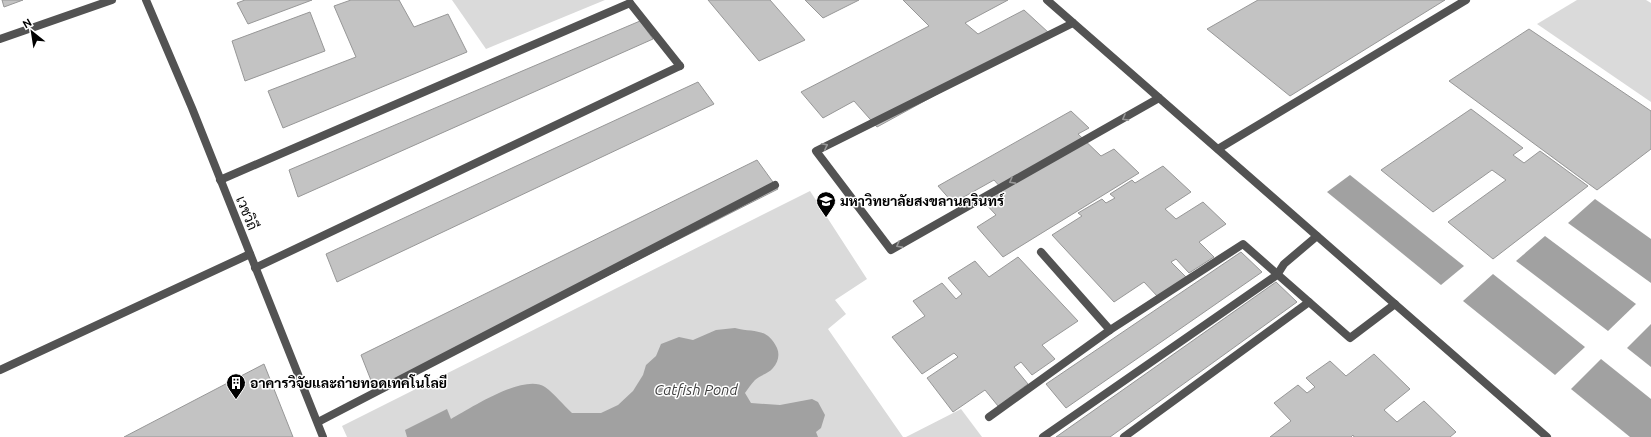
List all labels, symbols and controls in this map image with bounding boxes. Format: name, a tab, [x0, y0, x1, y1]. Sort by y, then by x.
north arrow	[12, 12, 52, 52]
text: N	[20, 16, 34, 31]
one-way arrow	[1122, 113, 1129, 120]
one-way arrow	[821, 143, 828, 151]
one-way arrow	[1009, 177, 1016, 184]
school or university icon: มหาวิทยาลัยสงขลานครินทร์	[815, 190, 837, 218]
place label: มหาวิทยาลัยสงขลานครินทร์	[840, 192, 1005, 209]
street label: เวชวิถี	[233, 193, 262, 232]
one-way arrow	[896, 241, 903, 248]
building icon: อาคารวิจัยและถ่ายทอดเทคโนโลยี	[225, 372, 247, 400]
place label: อาคารวิจัยและถ่ายทอดเทคโนโลยี	[250, 374, 447, 391]
water label: Catfish Pond	[654, 381, 738, 398]

